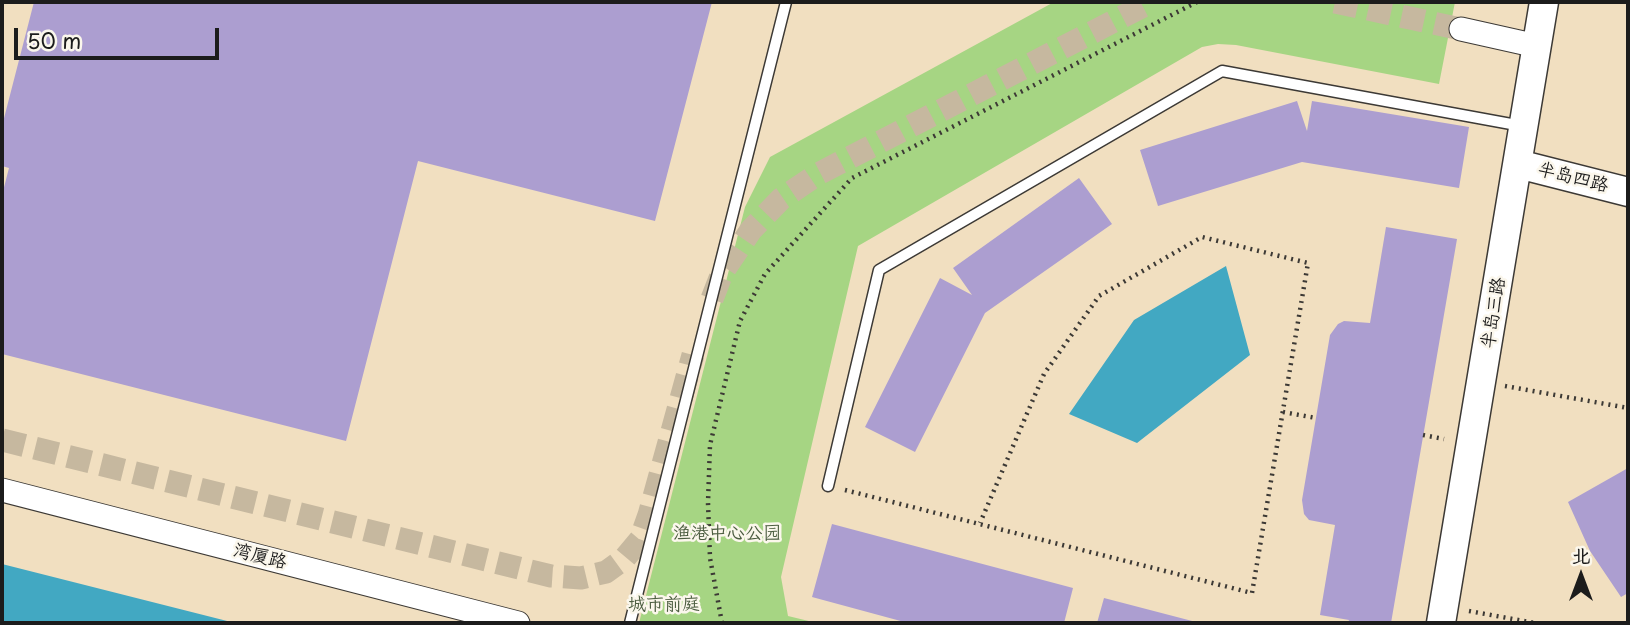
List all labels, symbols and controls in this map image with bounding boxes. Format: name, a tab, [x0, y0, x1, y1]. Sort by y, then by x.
scale bar	[18, 14, 222, 58]
text: 50 m	[27, 24, 81, 56]
street label: 半岛四路	[1535, 159, 1611, 197]
street label: 半岛三路	[1478, 276, 1510, 350]
park label: 渔港中心公园	[673, 523, 781, 545]
street label: 湾厦路	[231, 540, 289, 574]
north arrow	[1546, 541, 1616, 611]
text: 北	[1571, 541, 1591, 569]
park label: 城市前庭	[628, 594, 700, 616]

